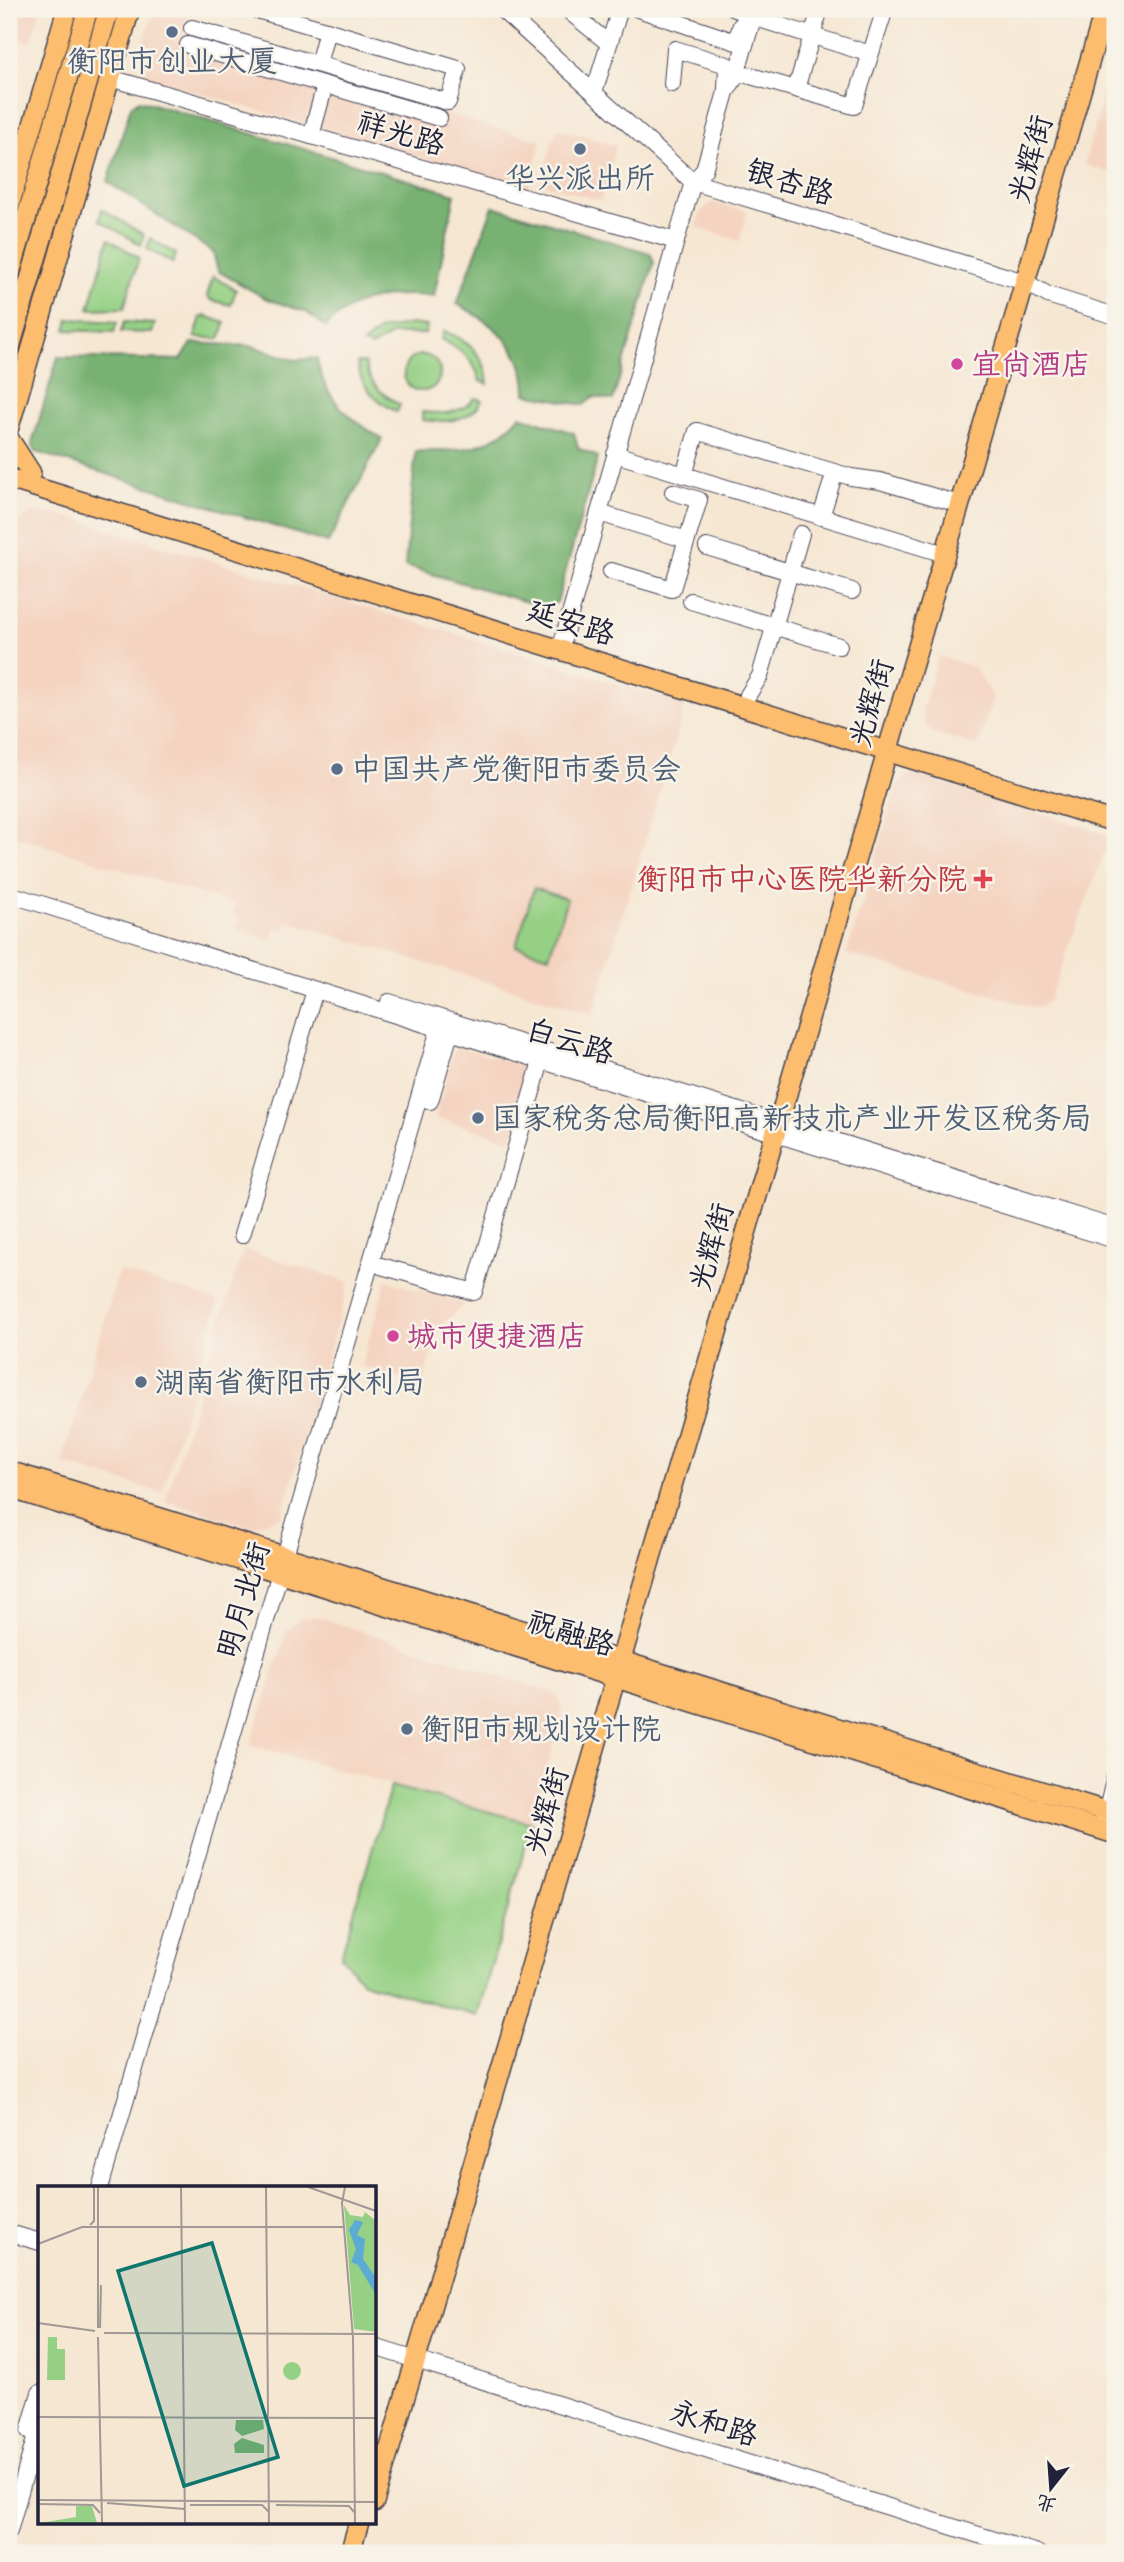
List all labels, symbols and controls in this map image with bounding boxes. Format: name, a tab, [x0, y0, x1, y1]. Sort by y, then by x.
marker: 衡阳市创业大厦	[164, 24, 180, 40]
place label: 衡阳市创业大厦	[67, 42, 277, 80]
street label: 祥光路	[353, 102, 449, 164]
street label: 光辉街	[999, 111, 1061, 207]
marker: 华兴派出所	[572, 141, 588, 157]
street label: 银杏路	[741, 151, 839, 213]
place label: 华兴派出所	[505, 159, 655, 197]
place label: 宜尚酒店	[971, 345, 1091, 383]
marker: 宜尚酒店	[949, 356, 965, 372]
street label: 延安路	[522, 591, 620, 653]
street label: 光辉街	[840, 655, 902, 751]
place label: 中国共产党衡阳市委员会	[351, 750, 681, 788]
marker: 中国共产党衡阳市委员会	[329, 761, 345, 777]
place label: 衡阳市中心医院华新分院	[637, 860, 967, 898]
marker: 衡阳市中心医院华新分院	[973, 869, 993, 889]
street label: 白云路	[521, 1010, 619, 1072]
place label: 国家税务总局衡阳高新技术产业开发区税务局	[492, 1099, 1092, 1137]
marker: 国家税务总局衡阳高新技术产业开发区税务局	[470, 1110, 486, 1126]
street label: 光辉街	[680, 1199, 742, 1295]
place label: 城市便捷酒店	[407, 1317, 587, 1355]
marker: 城市便捷酒店	[385, 1328, 401, 1344]
place label: 湖南省衡阳市水利局	[155, 1363, 425, 1401]
marker: 湖南省衡阳市水利局	[133, 1374, 149, 1390]
street label: 明月北街	[208, 1537, 278, 1663]
street label: 祝融路	[522, 1602, 620, 1664]
place label: 衡阳市规划设计院	[421, 1710, 661, 1748]
marker: 衡阳市规划设计院	[399, 1721, 415, 1737]
street label: 光辉街	[515, 1763, 577, 1859]
inset map	[38, 2186, 376, 2524]
street label: 永和路	[665, 2392, 763, 2454]
north arrow	[1016, 2454, 1086, 2524]
text: 北	[1034, 2489, 1059, 2518]

